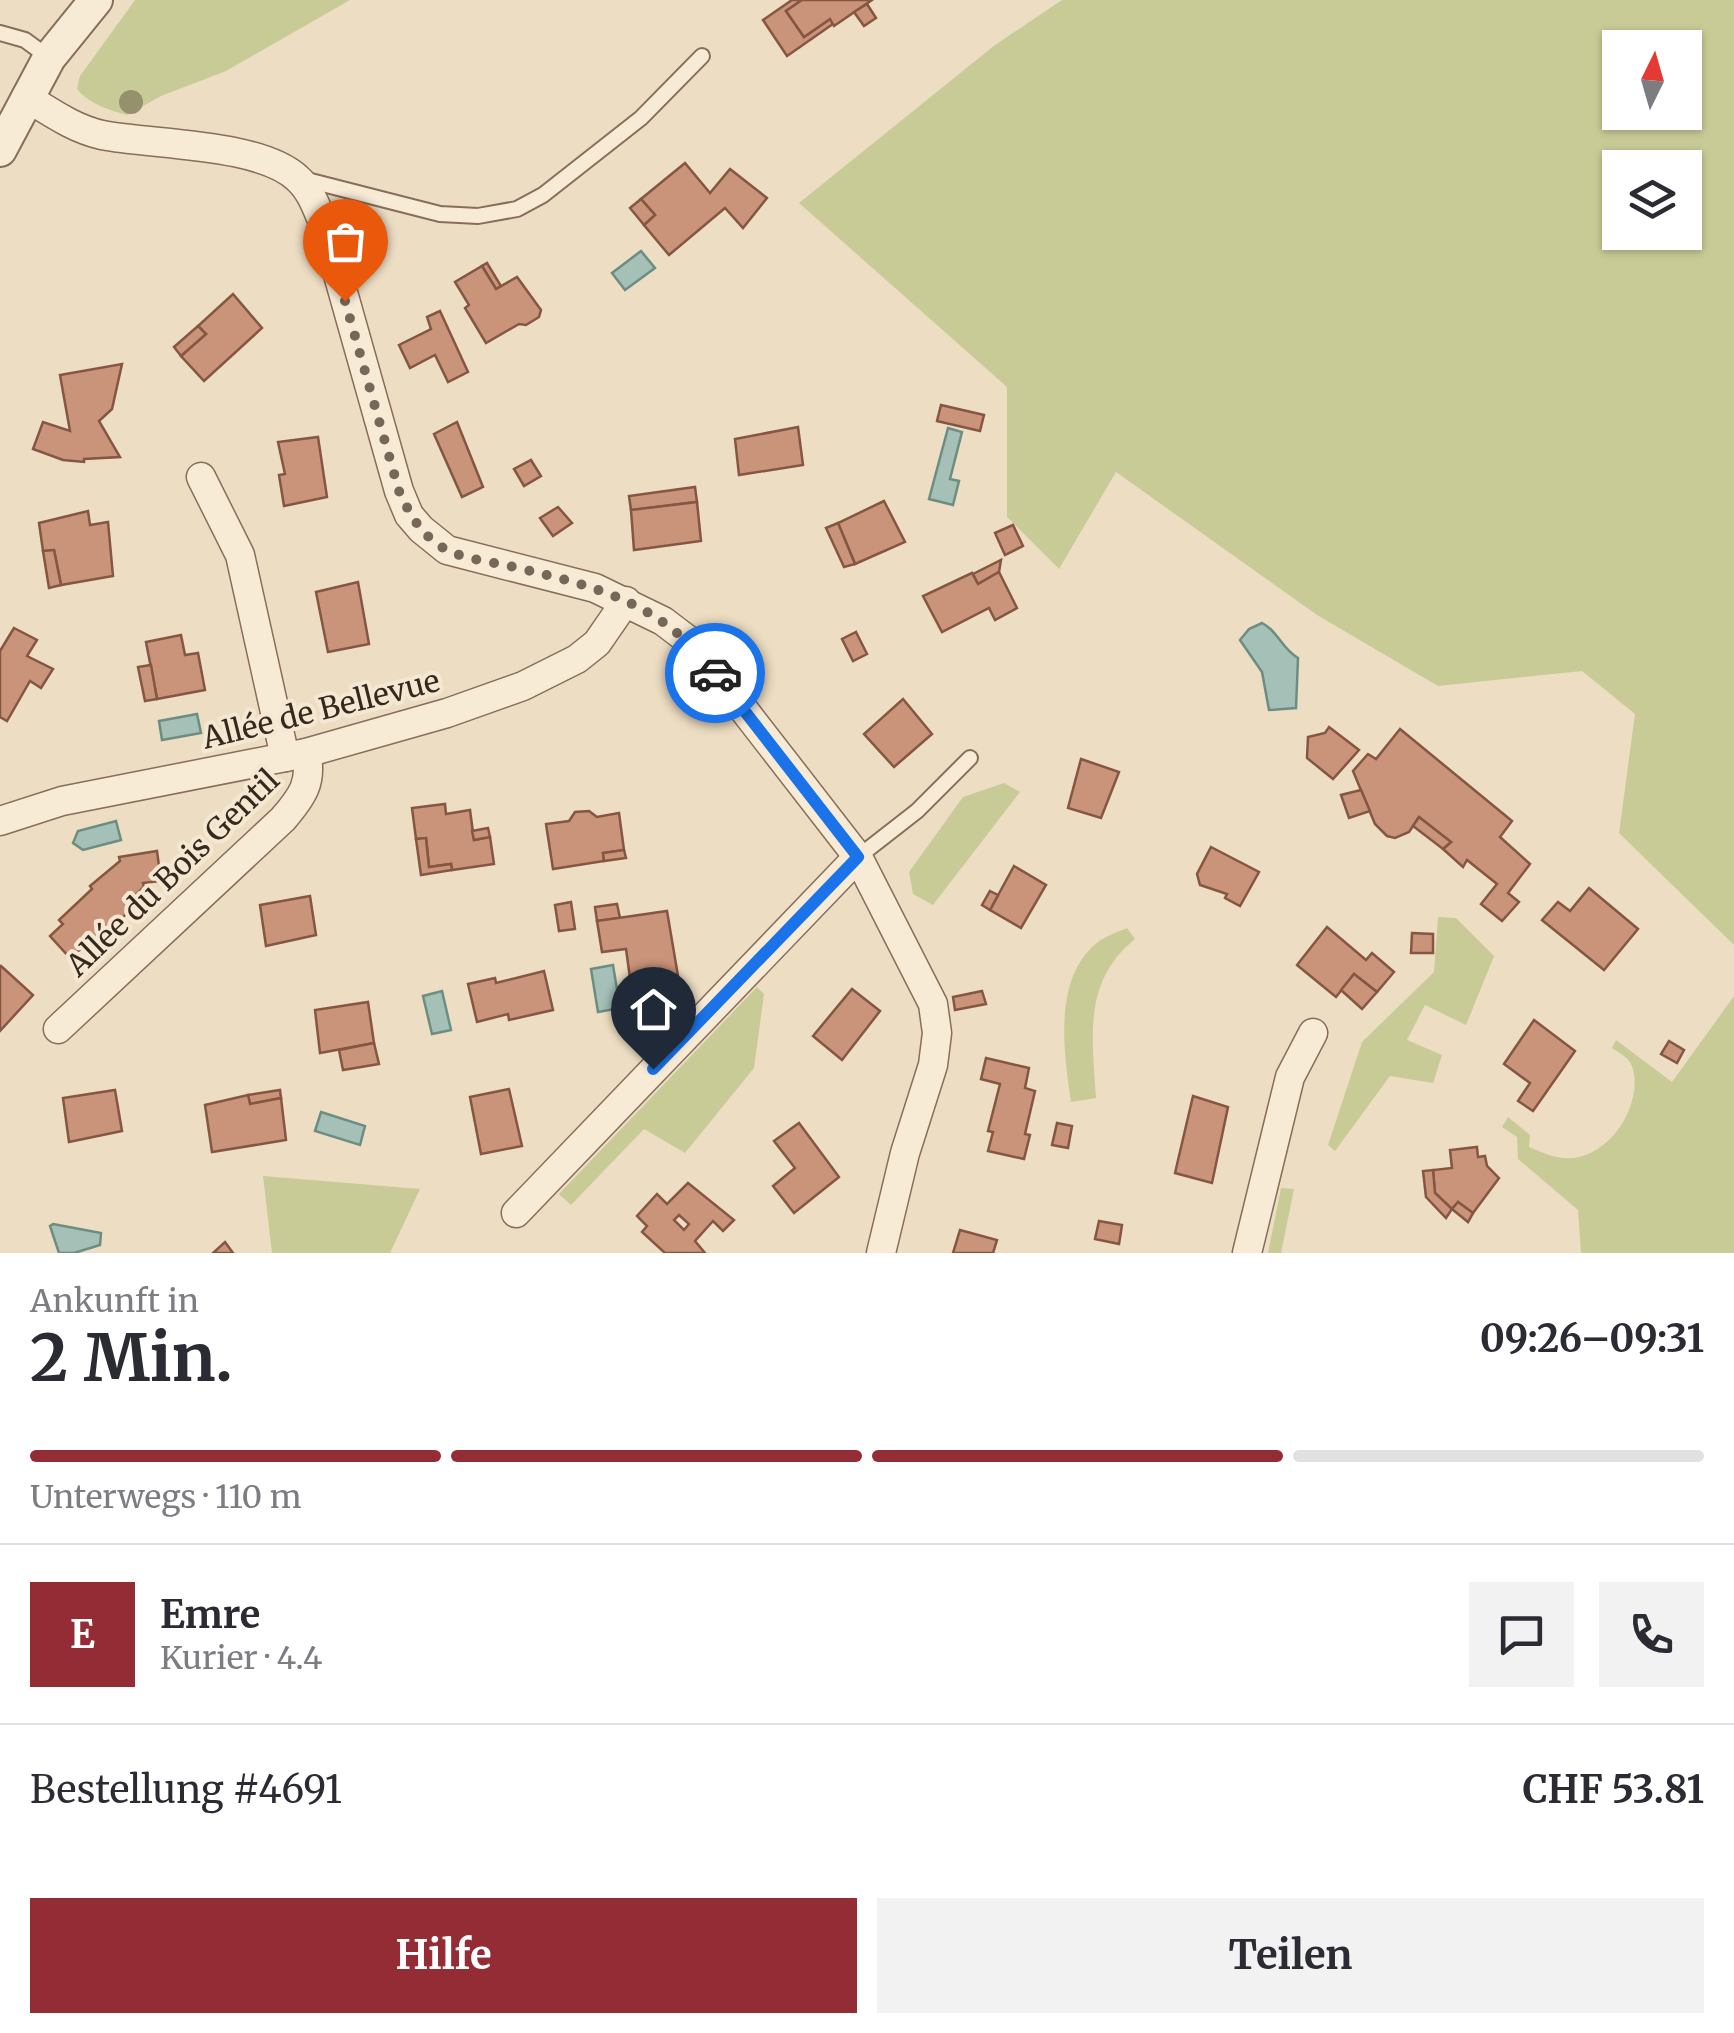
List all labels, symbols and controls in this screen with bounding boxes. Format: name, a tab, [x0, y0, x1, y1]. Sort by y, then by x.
north arrow	[1602, 30, 1702, 130]
map controls	[1602, 30, 1702, 250]
button: layers	[1602, 150, 1702, 250]
pin	[303, 199, 388, 302]
icon: bag	[318, 214, 373, 269]
courier	[665, 623, 765, 723]
icon: car	[688, 646, 743, 701]
street label: Allée de Bellevue	[197, 661, 443, 757]
street label: Allée du Bois Gentil	[57, 761, 287, 984]
pin	[611, 967, 696, 1070]
icon: home	[626, 982, 681, 1037]
text: Ankunft in	[30, 1281, 199, 1321]
text: 09:26–09:31	[1480, 1315, 1704, 1362]
text: 2 Min.	[30, 1317, 233, 1399]
text: Unterwegs · 110 m	[30, 1477, 302, 1517]
button: chat	[1469, 1582, 1574, 1687]
button: phone	[1599, 1582, 1704, 1687]
text: Emre	[160, 1591, 260, 1638]
text: E	[70, 1611, 95, 1658]
text: Kurier · 4.4	[160, 1638, 322, 1678]
text: Bestellung #4691	[30, 1766, 342, 1813]
text: CHF 53.81	[1523, 1766, 1704, 1813]
button: Hilfe	[30, 1898, 857, 2013]
button: Teilen	[877, 1898, 1704, 2013]

